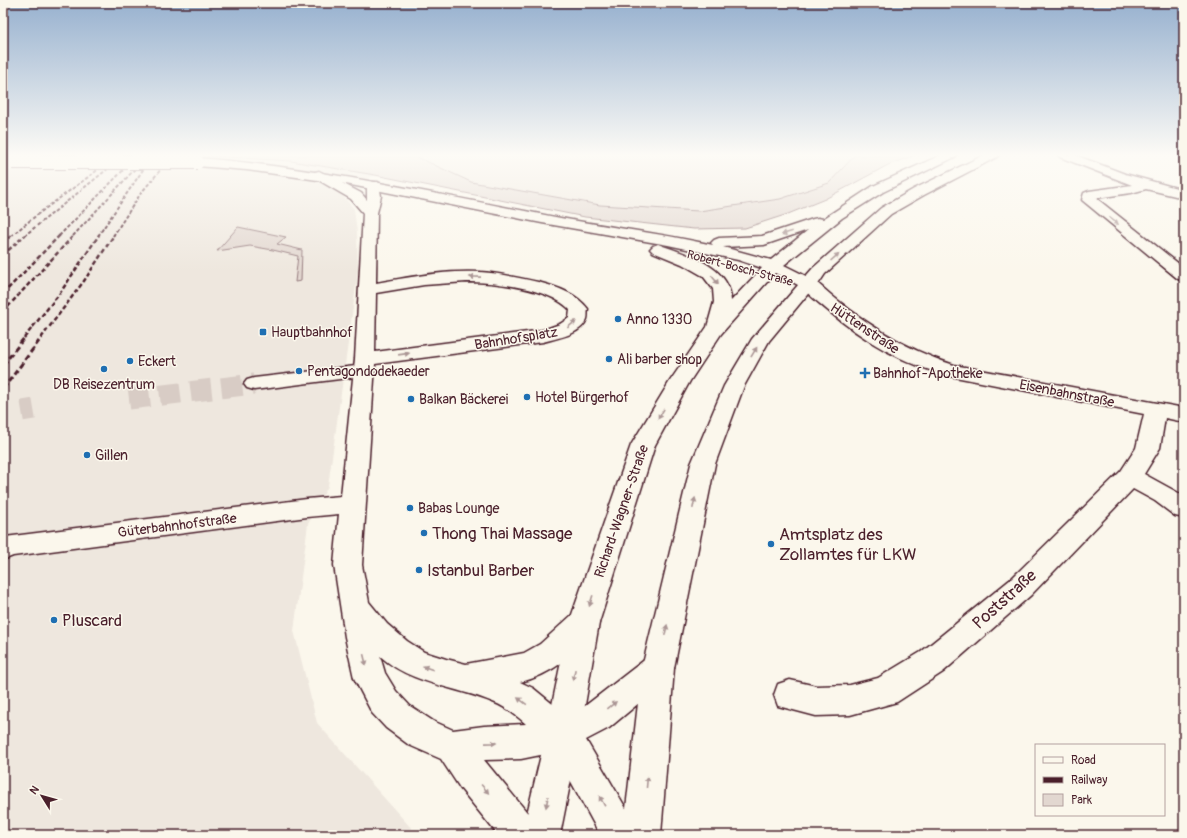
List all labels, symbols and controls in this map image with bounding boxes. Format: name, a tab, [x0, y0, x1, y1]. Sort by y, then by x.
one-way arrow	[1109, 217, 1120, 226]
one-way arrow	[781, 230, 793, 236]
street label: Robert-Bosch-Straße	[685, 247, 795, 290]
one-way arrow	[830, 252, 840, 261]
one-way arrow	[468, 274, 481, 280]
one-way arrow	[710, 274, 719, 285]
street label: Hüttenstraße	[827, 299, 903, 358]
place label: Anno 1330	[626, 311, 692, 328]
marker: Anno 1330	[613, 314, 623, 324]
one-way arrow	[566, 320, 577, 329]
place label: Hauptbahnhof	[271, 324, 353, 341]
street label: Bahnhofsplatz	[473, 324, 559, 353]
marker: Hauptbahnhof	[258, 327, 268, 337]
one-way arrow	[750, 346, 757, 358]
one-way arrow	[398, 351, 410, 357]
place label: Ali barber shop	[617, 351, 703, 368]
place label: Eckert	[138, 353, 176, 370]
marker: Ali barber shop	[604, 354, 614, 364]
marker: Eckert	[125, 356, 135, 366]
place label: Pentagondodekaeder	[307, 363, 430, 380]
marker: DB Reisezentrum	[99, 364, 109, 374]
place label: Bahnhof-Apotheke	[873, 365, 983, 382]
marker: Pentagondodekaeder	[294, 366, 304, 376]
marker: Bahnhof-Apotheke	[860, 368, 870, 378]
place label: DB Reisezentrum	[53, 376, 155, 393]
street label: Eisenbahnstraße	[1018, 376, 1116, 411]
place label: Hotel Bürgerhof	[535, 389, 629, 406]
place label: Balkan Bäckerei	[419, 391, 509, 408]
marker: Hotel Bürgerhof	[522, 392, 532, 402]
marker: Balkan Bäckerei	[406, 394, 416, 404]
one-way arrow	[657, 408, 664, 420]
street label: Richard-Wagner-Straße	[591, 442, 652, 580]
place label: Gillen	[95, 447, 128, 464]
marker: Gillen	[82, 450, 92, 460]
one-way arrow	[692, 497, 698, 509]
place label: Babas Lounge	[418, 500, 500, 517]
marker: Babas Lounge	[405, 503, 415, 513]
street label: Güterbahnhofstraße	[117, 510, 238, 541]
place label: Thong Thai Massage	[432, 523, 573, 544]
place label: Amtsplatz des Zollamtes für LKW	[779, 524, 916, 565]
marker: Thong Thai Massage	[419, 528, 429, 538]
marker: Amtsplatz des Zollamtes für LKW	[766, 539, 776, 549]
place label: Istanbul Barber	[427, 560, 534, 581]
marker: Istanbul Barber	[414, 565, 424, 575]
street label: Poststraße	[968, 565, 1041, 634]
one-way arrow	[588, 595, 594, 607]
place label: Pluscard	[62, 610, 122, 631]
marker: Pluscard	[49, 615, 59, 625]
one-way arrow	[663, 623, 669, 635]
one-way arrow	[363, 654, 369, 667]
one-way arrow	[422, 664, 434, 670]
one-way arrow	[571, 669, 577, 681]
one-way arrow	[517, 696, 528, 705]
one-way arrow	[607, 700, 618, 709]
one-way arrow	[485, 740, 498, 746]
legend	[1035, 744, 1165, 816]
text: Road	[1071, 753, 1096, 768]
text: Railway	[1071, 773, 1107, 788]
north arrow	[22, 776, 62, 816]
one-way arrow	[644, 776, 650, 788]
text: N	[27, 783, 42, 797]
one-way arrow	[480, 784, 489, 794]
text: Park	[1071, 793, 1092, 808]
one-way arrow	[598, 795, 605, 807]
one-way arrow	[544, 796, 550, 808]

